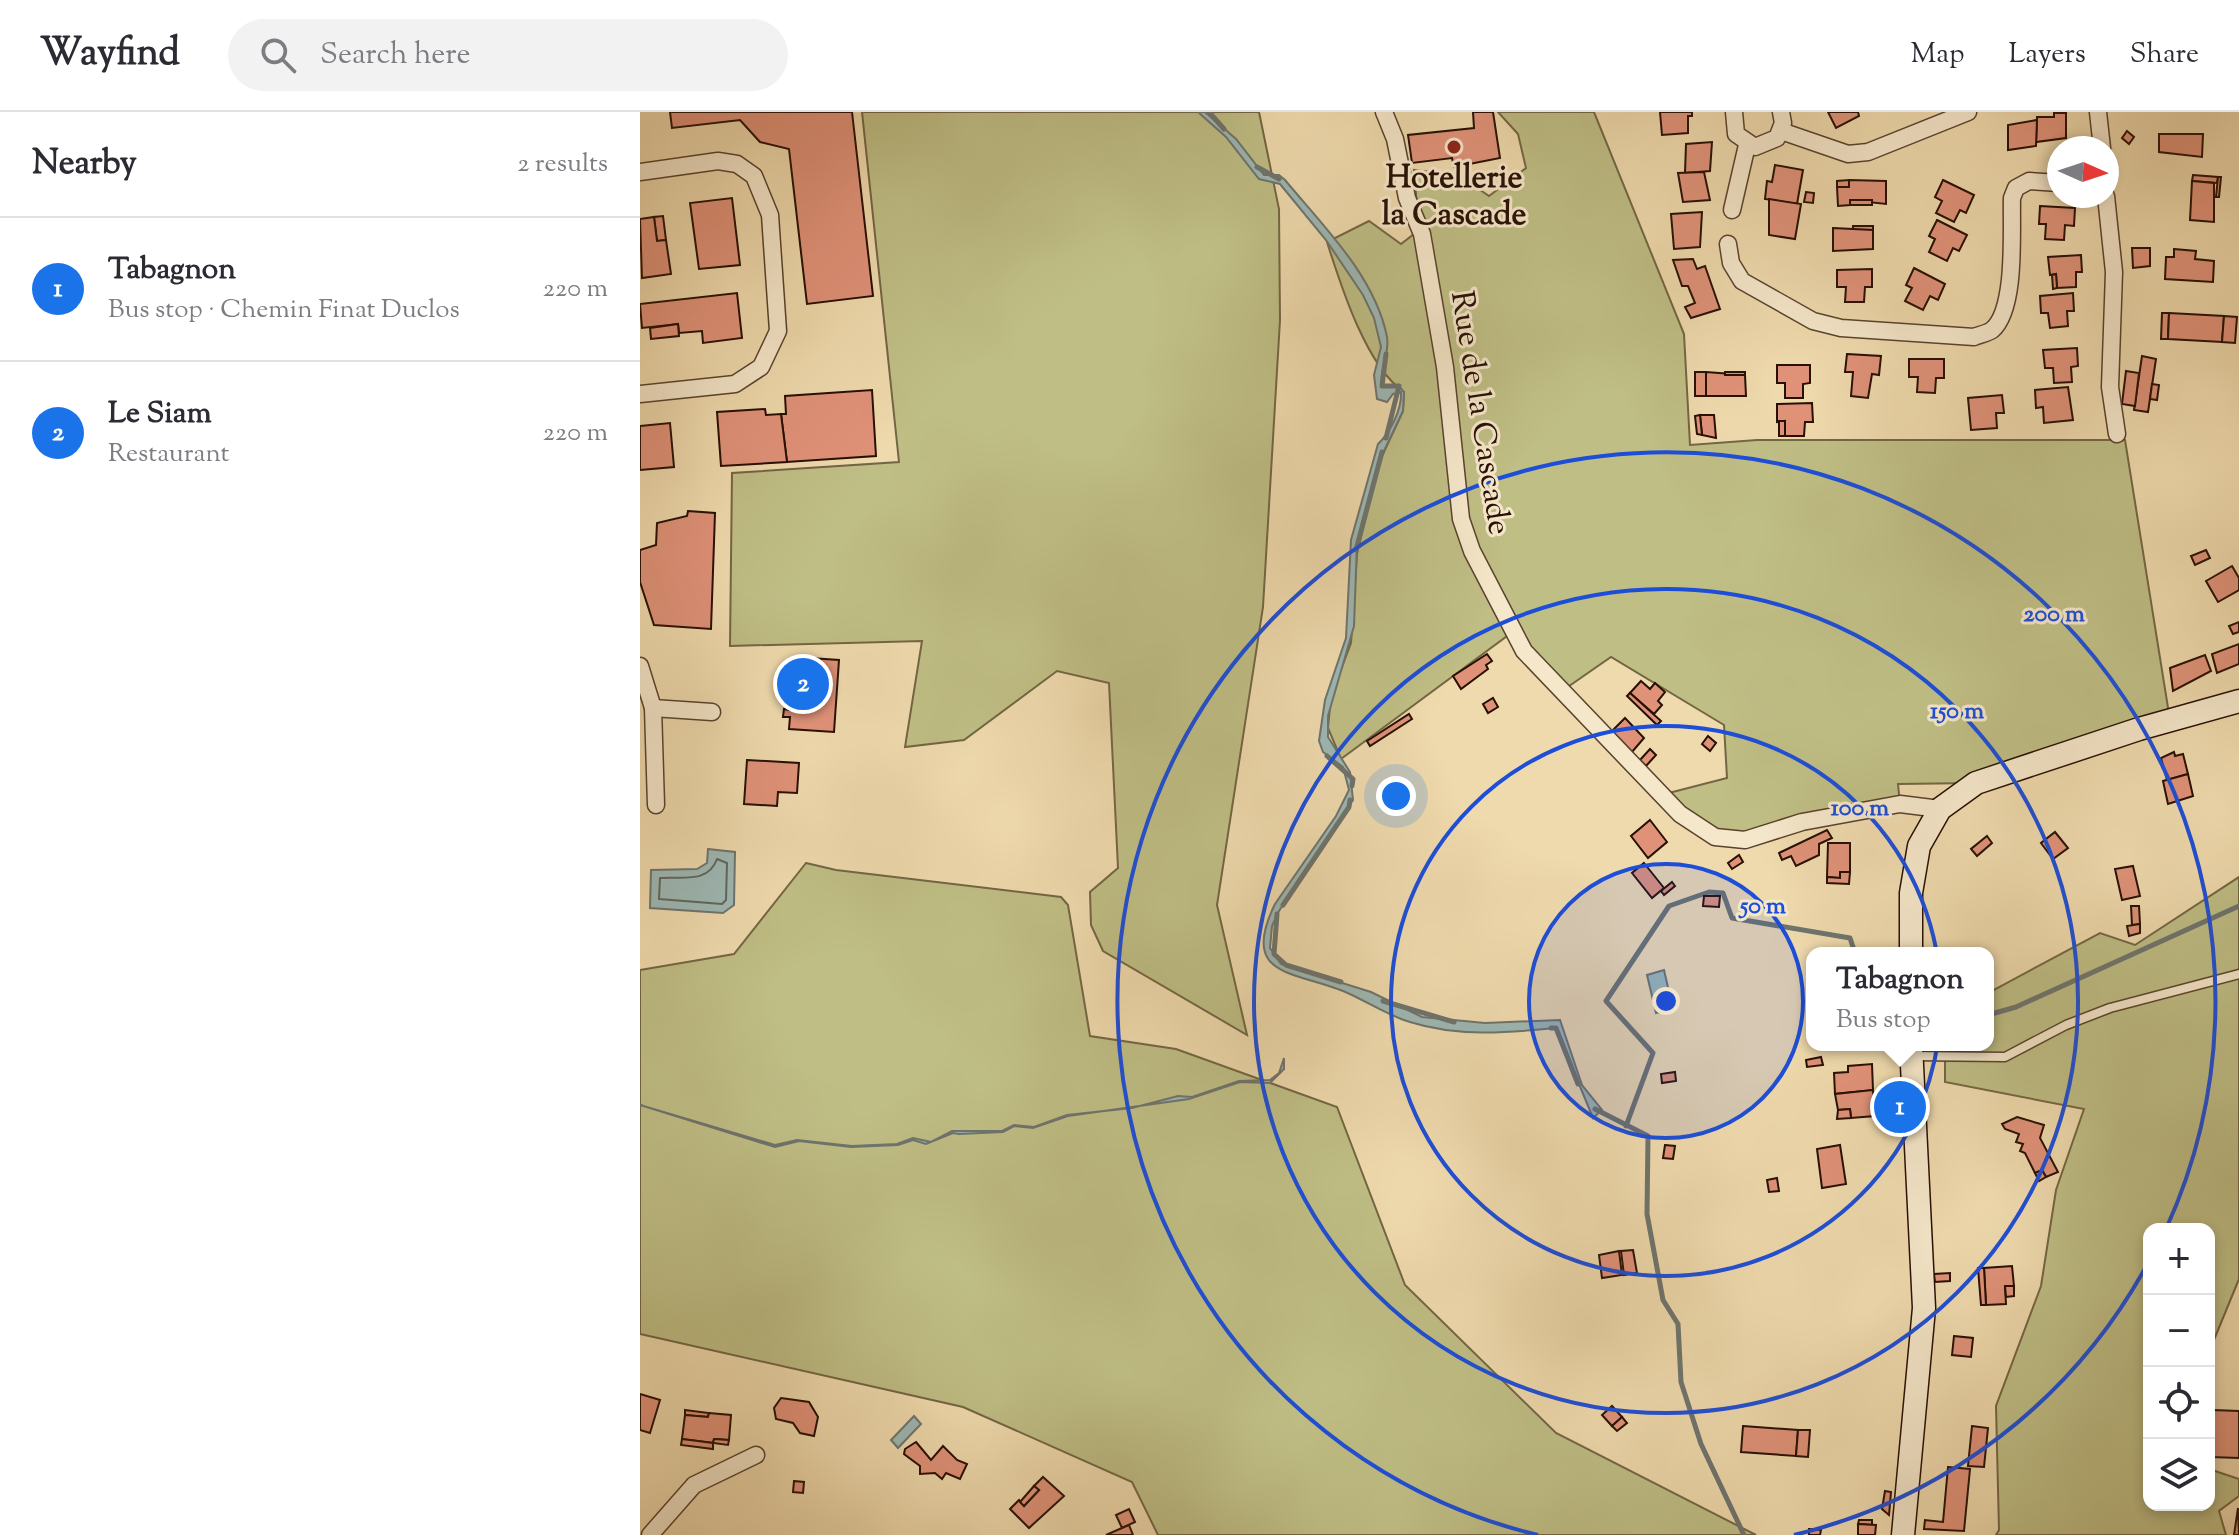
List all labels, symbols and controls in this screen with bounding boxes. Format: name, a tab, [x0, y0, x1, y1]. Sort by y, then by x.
search box	[228, 19, 788, 91]
text: Wayfind	[40, 28, 180, 82]
icon: search	[256, 33, 300, 77]
text: Search here	[320, 34, 471, 77]
text: Map	[1911, 35, 1964, 75]
text: Layers	[2008, 35, 2086, 75]
text: Share	[2130, 35, 2199, 75]
north arrow	[2047, 136, 2119, 208]
marker: Hotellerie la Cascade	[1445, 138, 1463, 156]
text: Nearby	[32, 140, 137, 189]
text: 2 results	[517, 146, 608, 183]
place label: Hotellerie la Cascade	[1382, 156, 1526, 239]
text: Tabagnon	[108, 249, 236, 292]
text: 1	[54, 271, 62, 308]
text: 220 m	[543, 271, 608, 308]
street label: Rue de la Cascade	[1437, 288, 1521, 538]
text: Bus stop · Chemin Finat Duclos	[108, 292, 460, 329]
text: Le Siam	[108, 393, 212, 436]
text: 2	[52, 415, 64, 452]
text: 220 m	[543, 415, 608, 452]
text: Restaurant	[108, 436, 229, 473]
text: 200 m	[2023, 598, 2085, 632]
pin: 2	[777, 654, 829, 714]
text: 150 m	[1930, 695, 1984, 729]
your location	[1376, 776, 1416, 816]
text: 100 m	[1831, 792, 1889, 826]
text: 50 m	[1738, 890, 1786, 924]
popup	[1806, 947, 1994, 1051]
text: Tabagnon	[1836, 959, 1964, 1002]
centre of rings	[1652, 987, 1680, 1015]
text: Bus stop	[1836, 1002, 1931, 1039]
pin: 1	[1874, 1077, 1926, 1137]
map controls	[2143, 1223, 2215, 1511]
button: +	[2143, 1223, 2215, 1295]
button: −	[2143, 1295, 2215, 1367]
button: locate	[2143, 1367, 2215, 1439]
button: layers	[2143, 1439, 2215, 1511]

